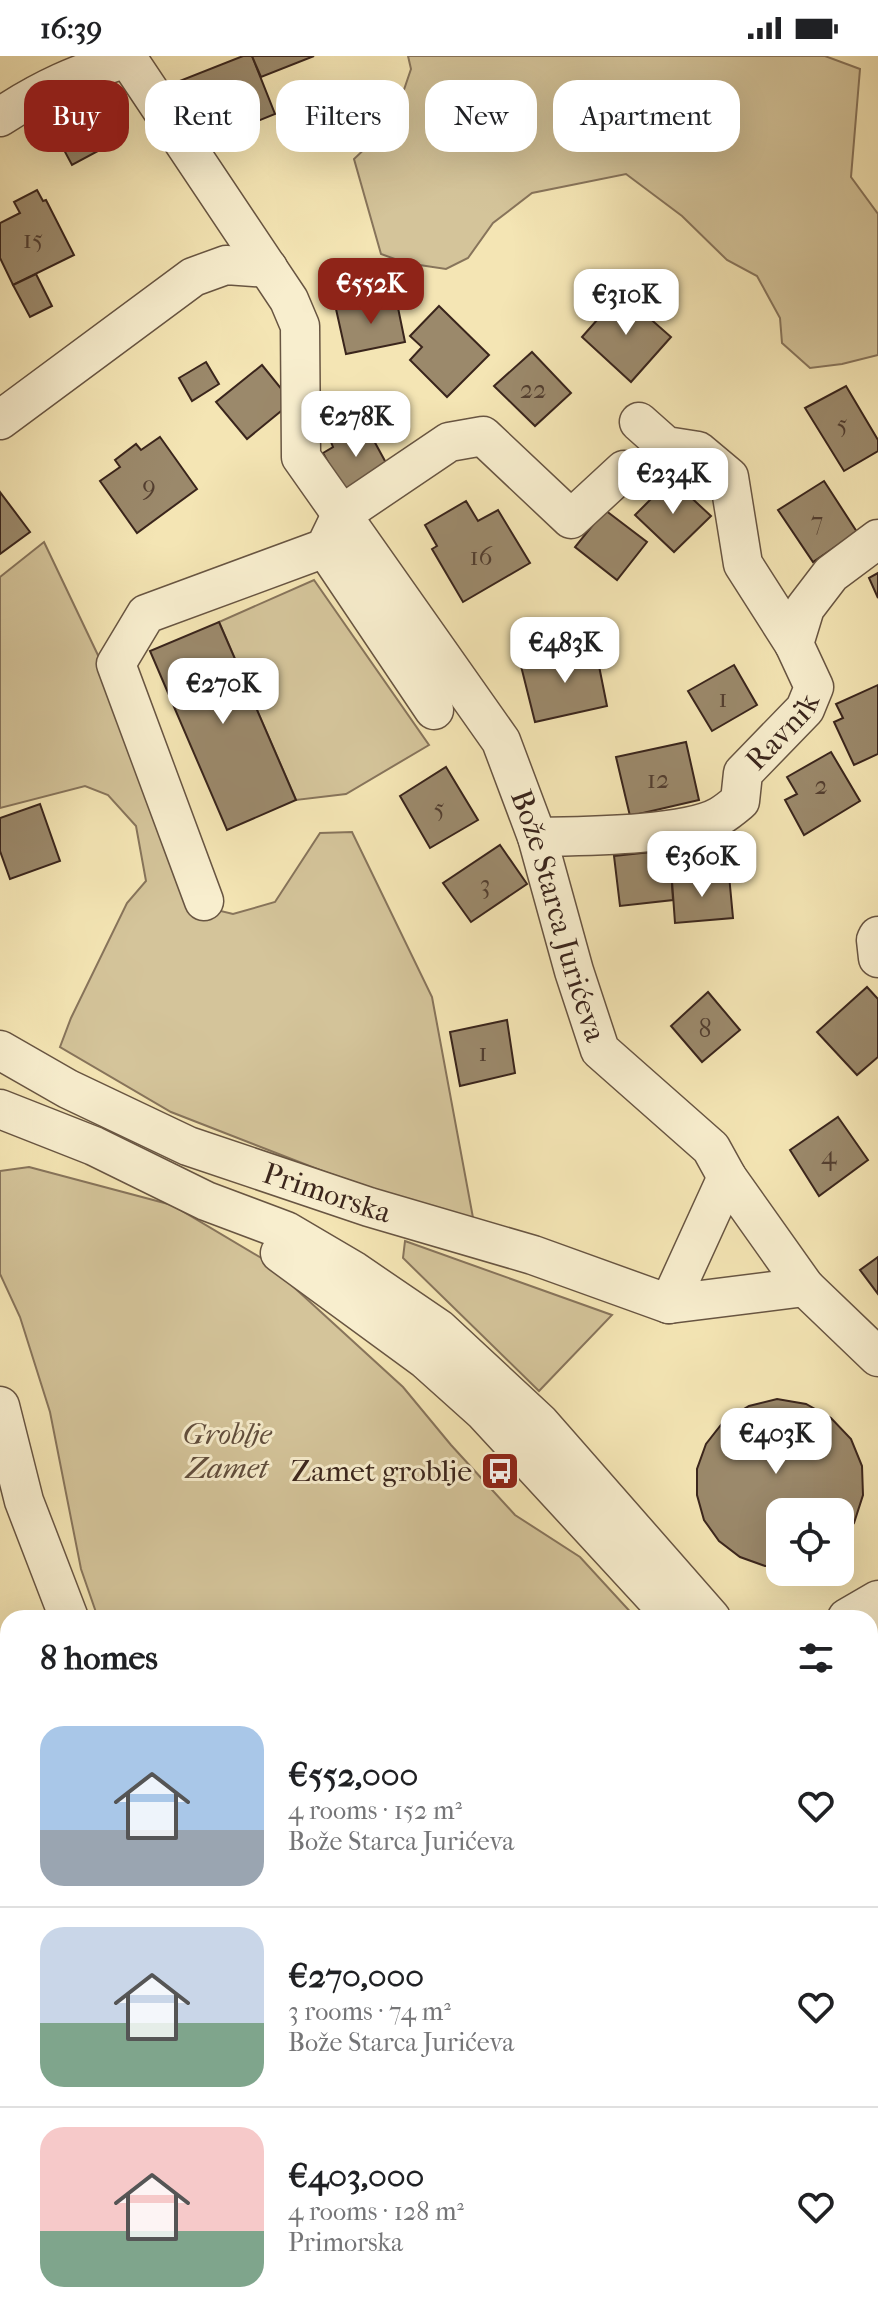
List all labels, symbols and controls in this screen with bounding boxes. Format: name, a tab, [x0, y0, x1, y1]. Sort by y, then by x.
text: 16:39	[40, 11, 102, 46]
chip: Buy	[24, 80, 129, 152]
chip: Rent	[145, 80, 260, 152]
chip: Filters	[276, 80, 409, 152]
chip: New	[425, 80, 537, 152]
chip: Apartment	[553, 80, 740, 152]
house number: 15	[23, 224, 43, 255]
pin: €552K	[315, 258, 427, 326]
text: €552K	[336, 268, 406, 299]
pin: €310K	[570, 269, 682, 337]
text: €310K	[592, 279, 660, 310]
house number: 22	[520, 374, 546, 405]
pin: €278K	[300, 391, 412, 459]
text: €278K	[319, 401, 393, 432]
house number: 5	[836, 409, 848, 440]
pin: €234K	[617, 448, 729, 516]
text: €234K	[636, 458, 710, 489]
house number: 9	[142, 470, 156, 501]
house number: 7	[811, 506, 823, 537]
house number: 16	[469, 541, 494, 572]
pin: €483K	[509, 617, 621, 685]
text: €483K	[528, 627, 602, 658]
pin: €270K	[167, 658, 279, 726]
text: €270K	[186, 668, 260, 699]
house number: 1	[718, 683, 728, 714]
street label: Ravnik	[738, 688, 827, 777]
house number: 12	[647, 764, 669, 795]
house number: 2	[814, 770, 828, 801]
street label: Bože Starca Jurićeva	[503, 785, 614, 1047]
house number: 5	[433, 793, 445, 824]
pin: €360K	[646, 831, 758, 899]
text: €360K	[665, 841, 739, 872]
house number: 3	[480, 869, 490, 900]
house number: 8	[698, 1013, 712, 1044]
house number: 1	[478, 1037, 488, 1068]
house number: 4	[821, 1140, 837, 1171]
street label: Primorska	[259, 1155, 396, 1230]
pin: €403K	[720, 1408, 832, 1476]
park label: Groblje Zamet	[182, 1417, 272, 1486]
text: €403K	[739, 1418, 813, 1449]
bus stop icon: Zamet groblje	[479, 1450, 521, 1492]
place label: Zamet groblje	[291, 1454, 472, 1489]
map controls	[766, 1498, 854, 1586]
button: locate	[766, 1498, 854, 1586]
icon: filters	[794, 1636, 838, 1680]
text: 8 homes	[40, 1638, 158, 1678]
text: €552,000	[288, 1755, 418, 1795]
icon: home	[104, 1758, 200, 1854]
icon: heart	[794, 1784, 838, 1828]
text: 4 rooms · 152 m²	[288, 1795, 462, 1826]
text: Bože Starca Jurićeva	[288, 1826, 514, 1857]
text: €270,000	[288, 1956, 424, 1996]
icon: home	[104, 1959, 200, 2055]
icon: heart	[794, 1985, 838, 2029]
text: 3 rooms · 74 m²	[288, 1996, 451, 2027]
text: Bože Starca Jurićeva	[288, 2027, 514, 2058]
text: €403,000	[288, 2156, 424, 2196]
icon: home	[104, 2159, 200, 2255]
icon: heart	[794, 2185, 838, 2229]
text: 4 rooms · 128 m²	[288, 2196, 464, 2227]
text: Primorska	[288, 2227, 403, 2258]

